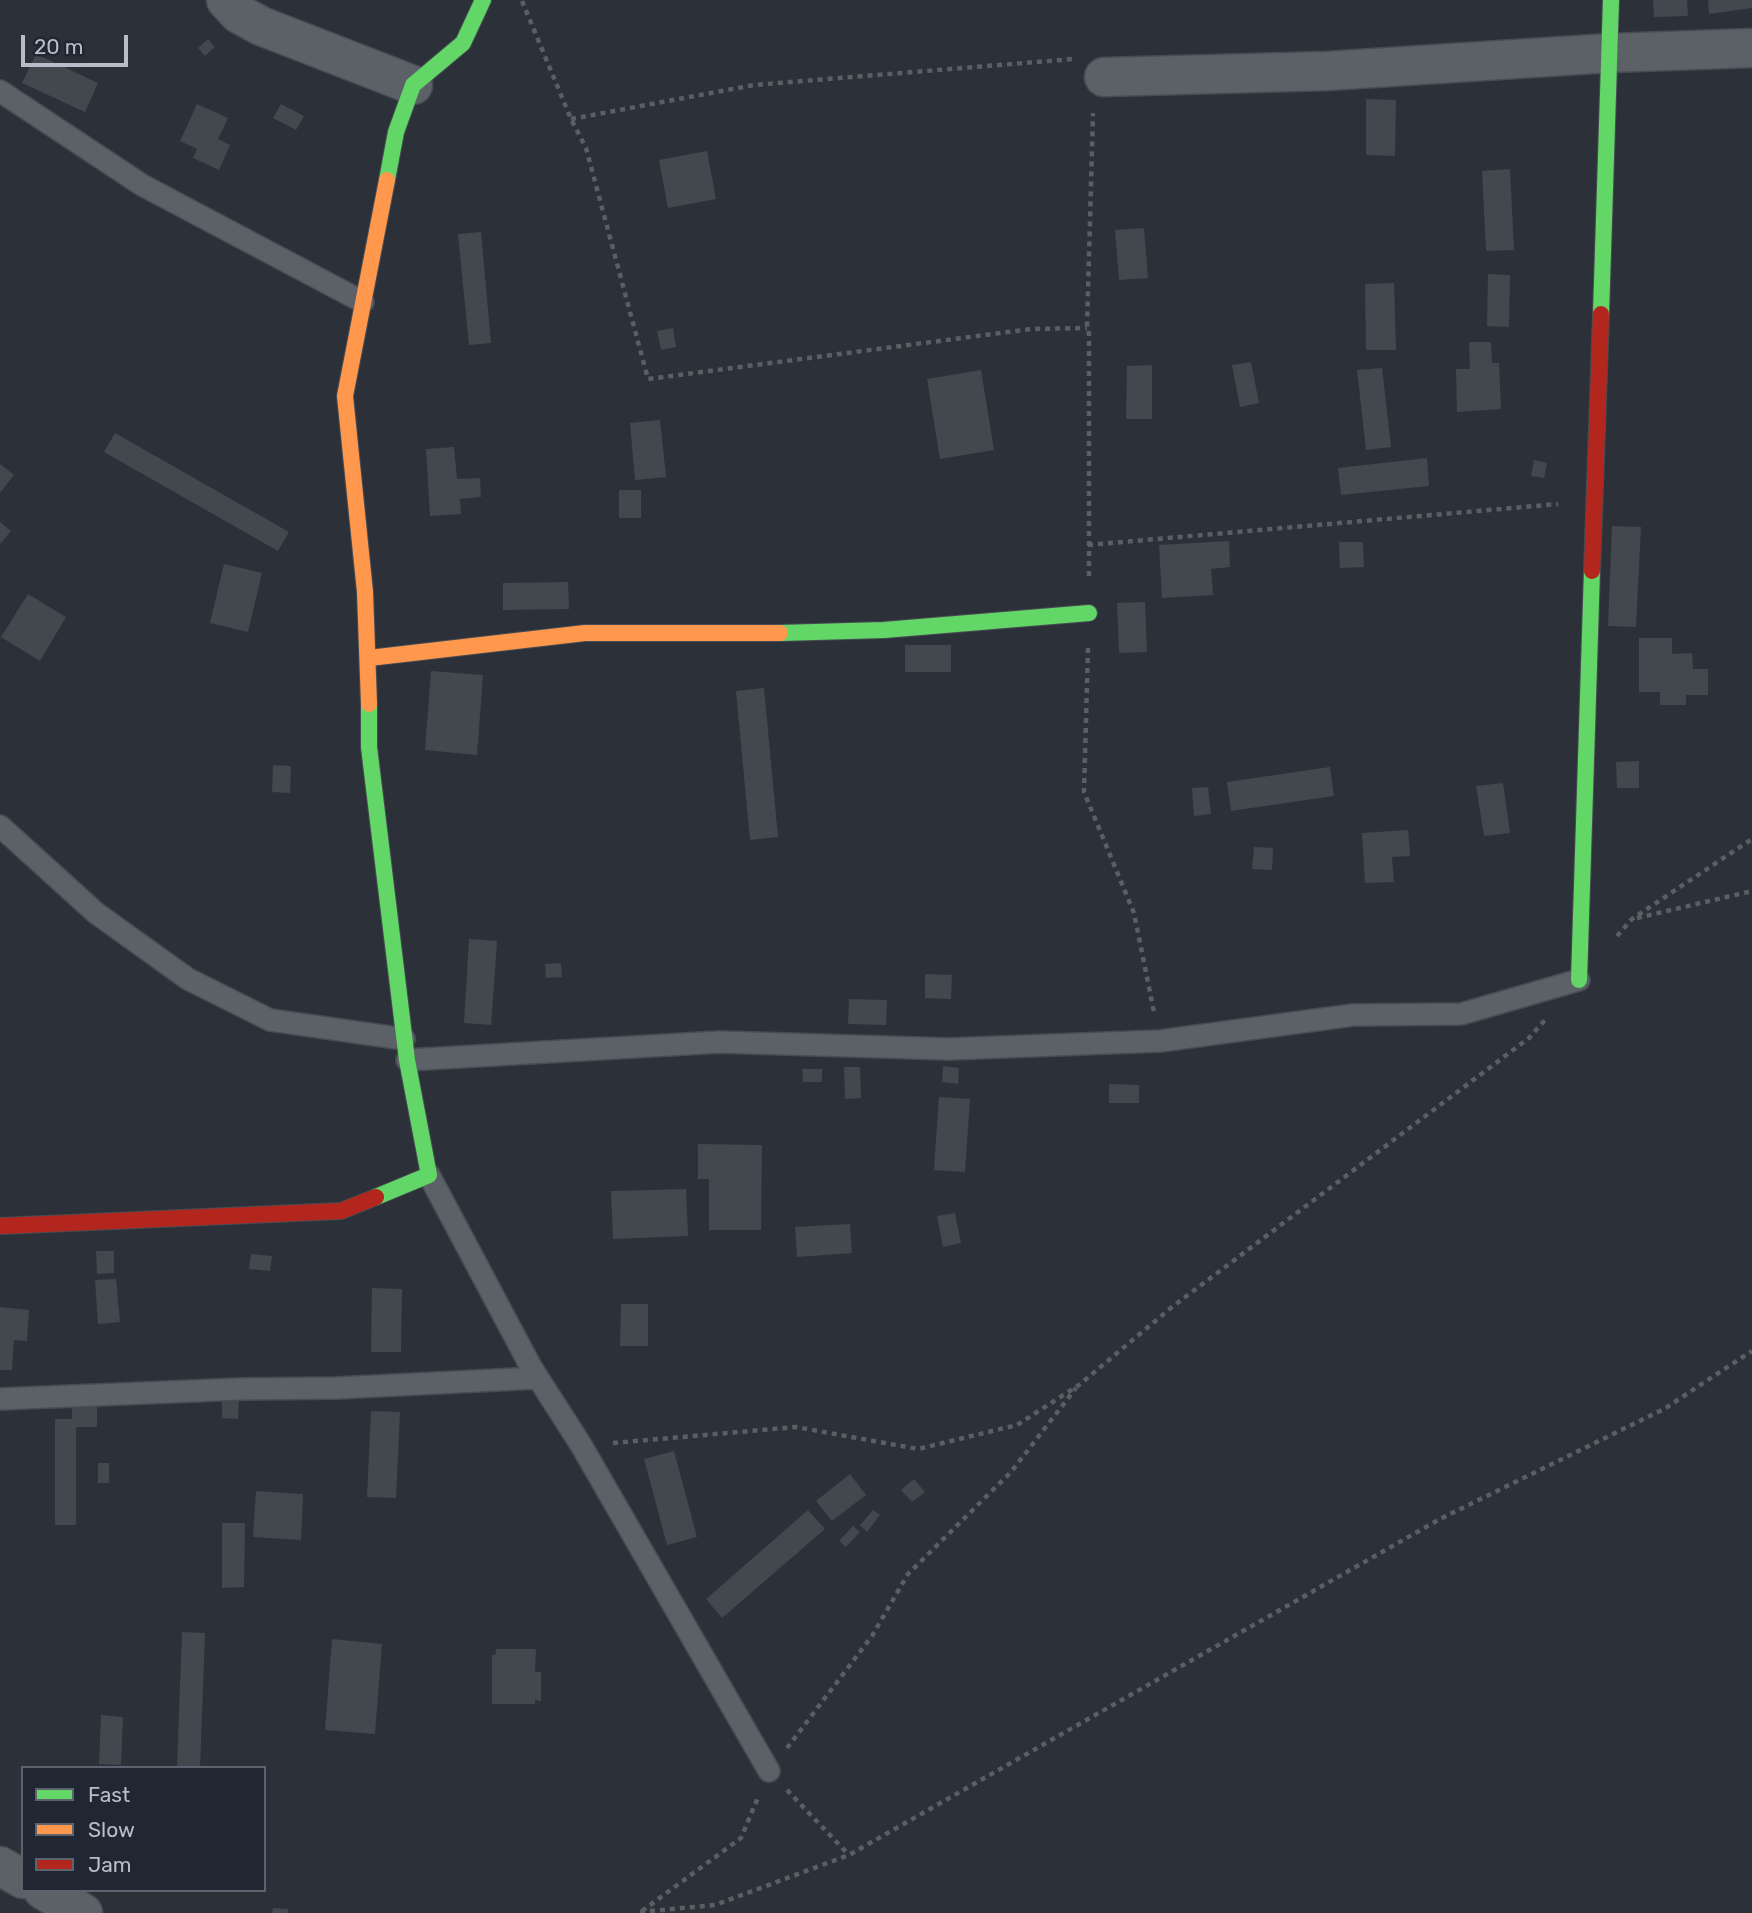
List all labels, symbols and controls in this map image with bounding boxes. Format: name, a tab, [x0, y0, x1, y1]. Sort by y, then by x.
scale bar	[24, 21, 131, 65]
text: 20 m	[34, 34, 83, 59]
legend	[21, 1766, 266, 1892]
text: Fast	[88, 1782, 130, 1807]
text: Slow	[88, 1817, 135, 1842]
text: Jam	[88, 1852, 132, 1877]

